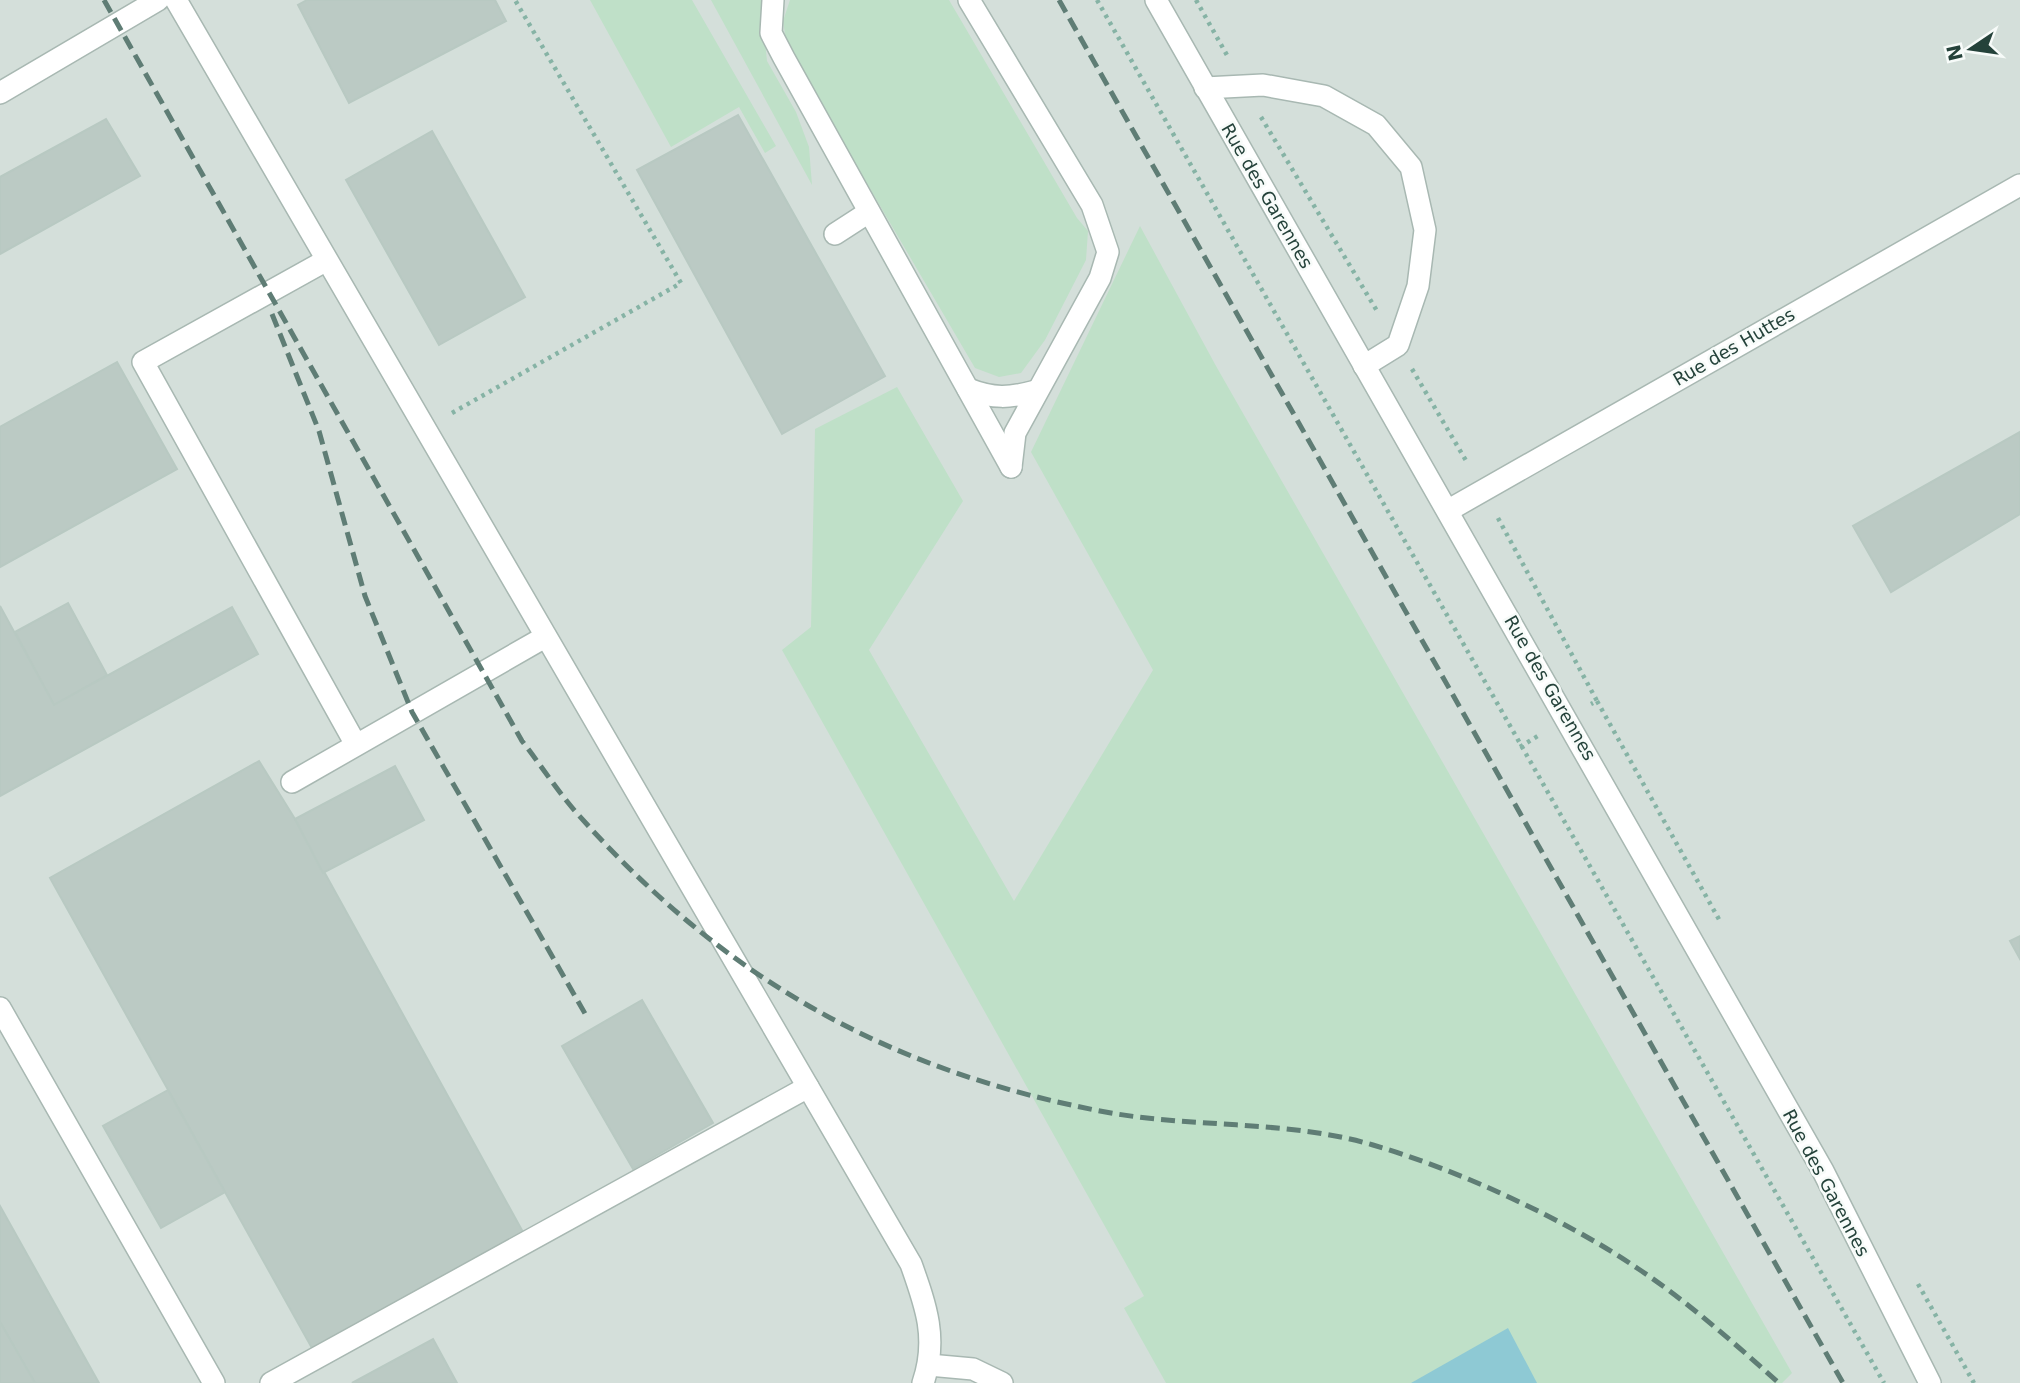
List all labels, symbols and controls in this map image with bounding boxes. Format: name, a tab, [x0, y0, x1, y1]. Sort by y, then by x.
north arrow	[1936, 14, 2006, 84]
text: N	[1942, 43, 1967, 63]
street label: Rue des Garennes	[1217, 120, 1317, 272]
street label: Rue des Huttes	[1669, 303, 1798, 390]
street label: Rue des Garennes	[1500, 612, 1600, 764]
street label: Rue des Garennes	[1779, 1106, 1874, 1260]

